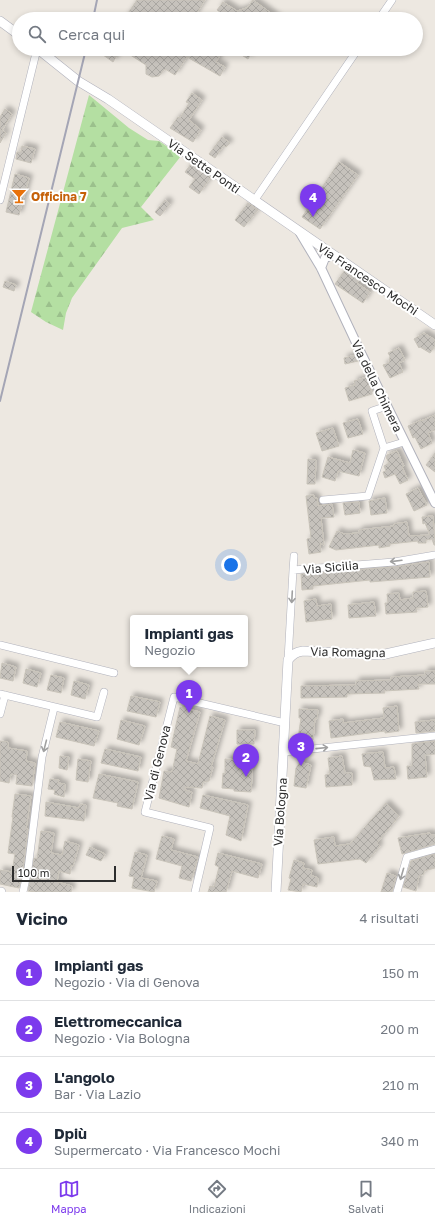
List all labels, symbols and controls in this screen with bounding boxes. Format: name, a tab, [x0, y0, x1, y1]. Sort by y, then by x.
search box	[12, 12, 423, 56]
icon: search	[26, 23, 48, 45]
text: Cerca qui	[58, 25, 125, 43]
street label: Via Sette Ponti	[165, 135, 243, 197]
pin: 4	[300, 184, 326, 217]
bar icon: Officina 7	[10, 187, 28, 205]
place label: Officina 7	[31, 189, 87, 204]
street label: Via Francesco Mochi	[315, 240, 421, 318]
street label: Via della Chimera	[348, 338, 406, 434]
your location	[221, 555, 241, 575]
street label: Via Sicilia	[303, 557, 359, 577]
one-way arrow	[390, 557, 403, 565]
one-way arrow	[288, 590, 295, 603]
popup	[130, 615, 248, 667]
text: Impianti gas	[144, 624, 234, 642]
text: Negozio	[144, 642, 195, 658]
street label: Via Romagna	[310, 644, 386, 660]
pin: 1	[176, 680, 202, 713]
street label: Via di Genova	[140, 724, 174, 802]
pin: 3	[288, 733, 314, 766]
one-way arrow	[41, 739, 48, 752]
pin: 2	[233, 744, 259, 777]
one-way arrow	[316, 744, 329, 752]
street label: Via Bologna	[270, 777, 290, 847]
scale bar	[12, 864, 116, 883]
text: 100 m	[18, 866, 49, 879]
one-way arrow	[398, 867, 405, 880]
text: Vicino	[16, 908, 68, 929]
text: 4 risultati	[360, 910, 419, 926]
text: Impianti gas	[54, 956, 144, 974]
text: 1	[26, 965, 32, 981]
text: 150 m	[382, 965, 419, 981]
text: Negozio · Via di Genova	[54, 974, 200, 990]
text: Elettromeccanica	[54, 1012, 182, 1030]
text: 2	[25, 1021, 33, 1037]
text: 200 m	[381, 1021, 419, 1037]
text: Negozio · Via Bologna	[54, 1030, 190, 1046]
text: L'angolo	[54, 1068, 115, 1086]
text: 3	[25, 1077, 33, 1093]
text: 210 m	[382, 1077, 419, 1093]
text: Bar · Via Lazio	[54, 1086, 141, 1102]
text: Dpiù	[54, 1124, 87, 1142]
text: 4	[25, 1133, 33, 1149]
text: 340 m	[381, 1133, 419, 1149]
text: Supermercato · Via Francesco Mochi	[54, 1142, 280, 1158]
tab: Mappa	[51, 1178, 87, 1215]
tab: Indicazioni	[189, 1178, 246, 1215]
tab: Salvati	[348, 1178, 384, 1215]

